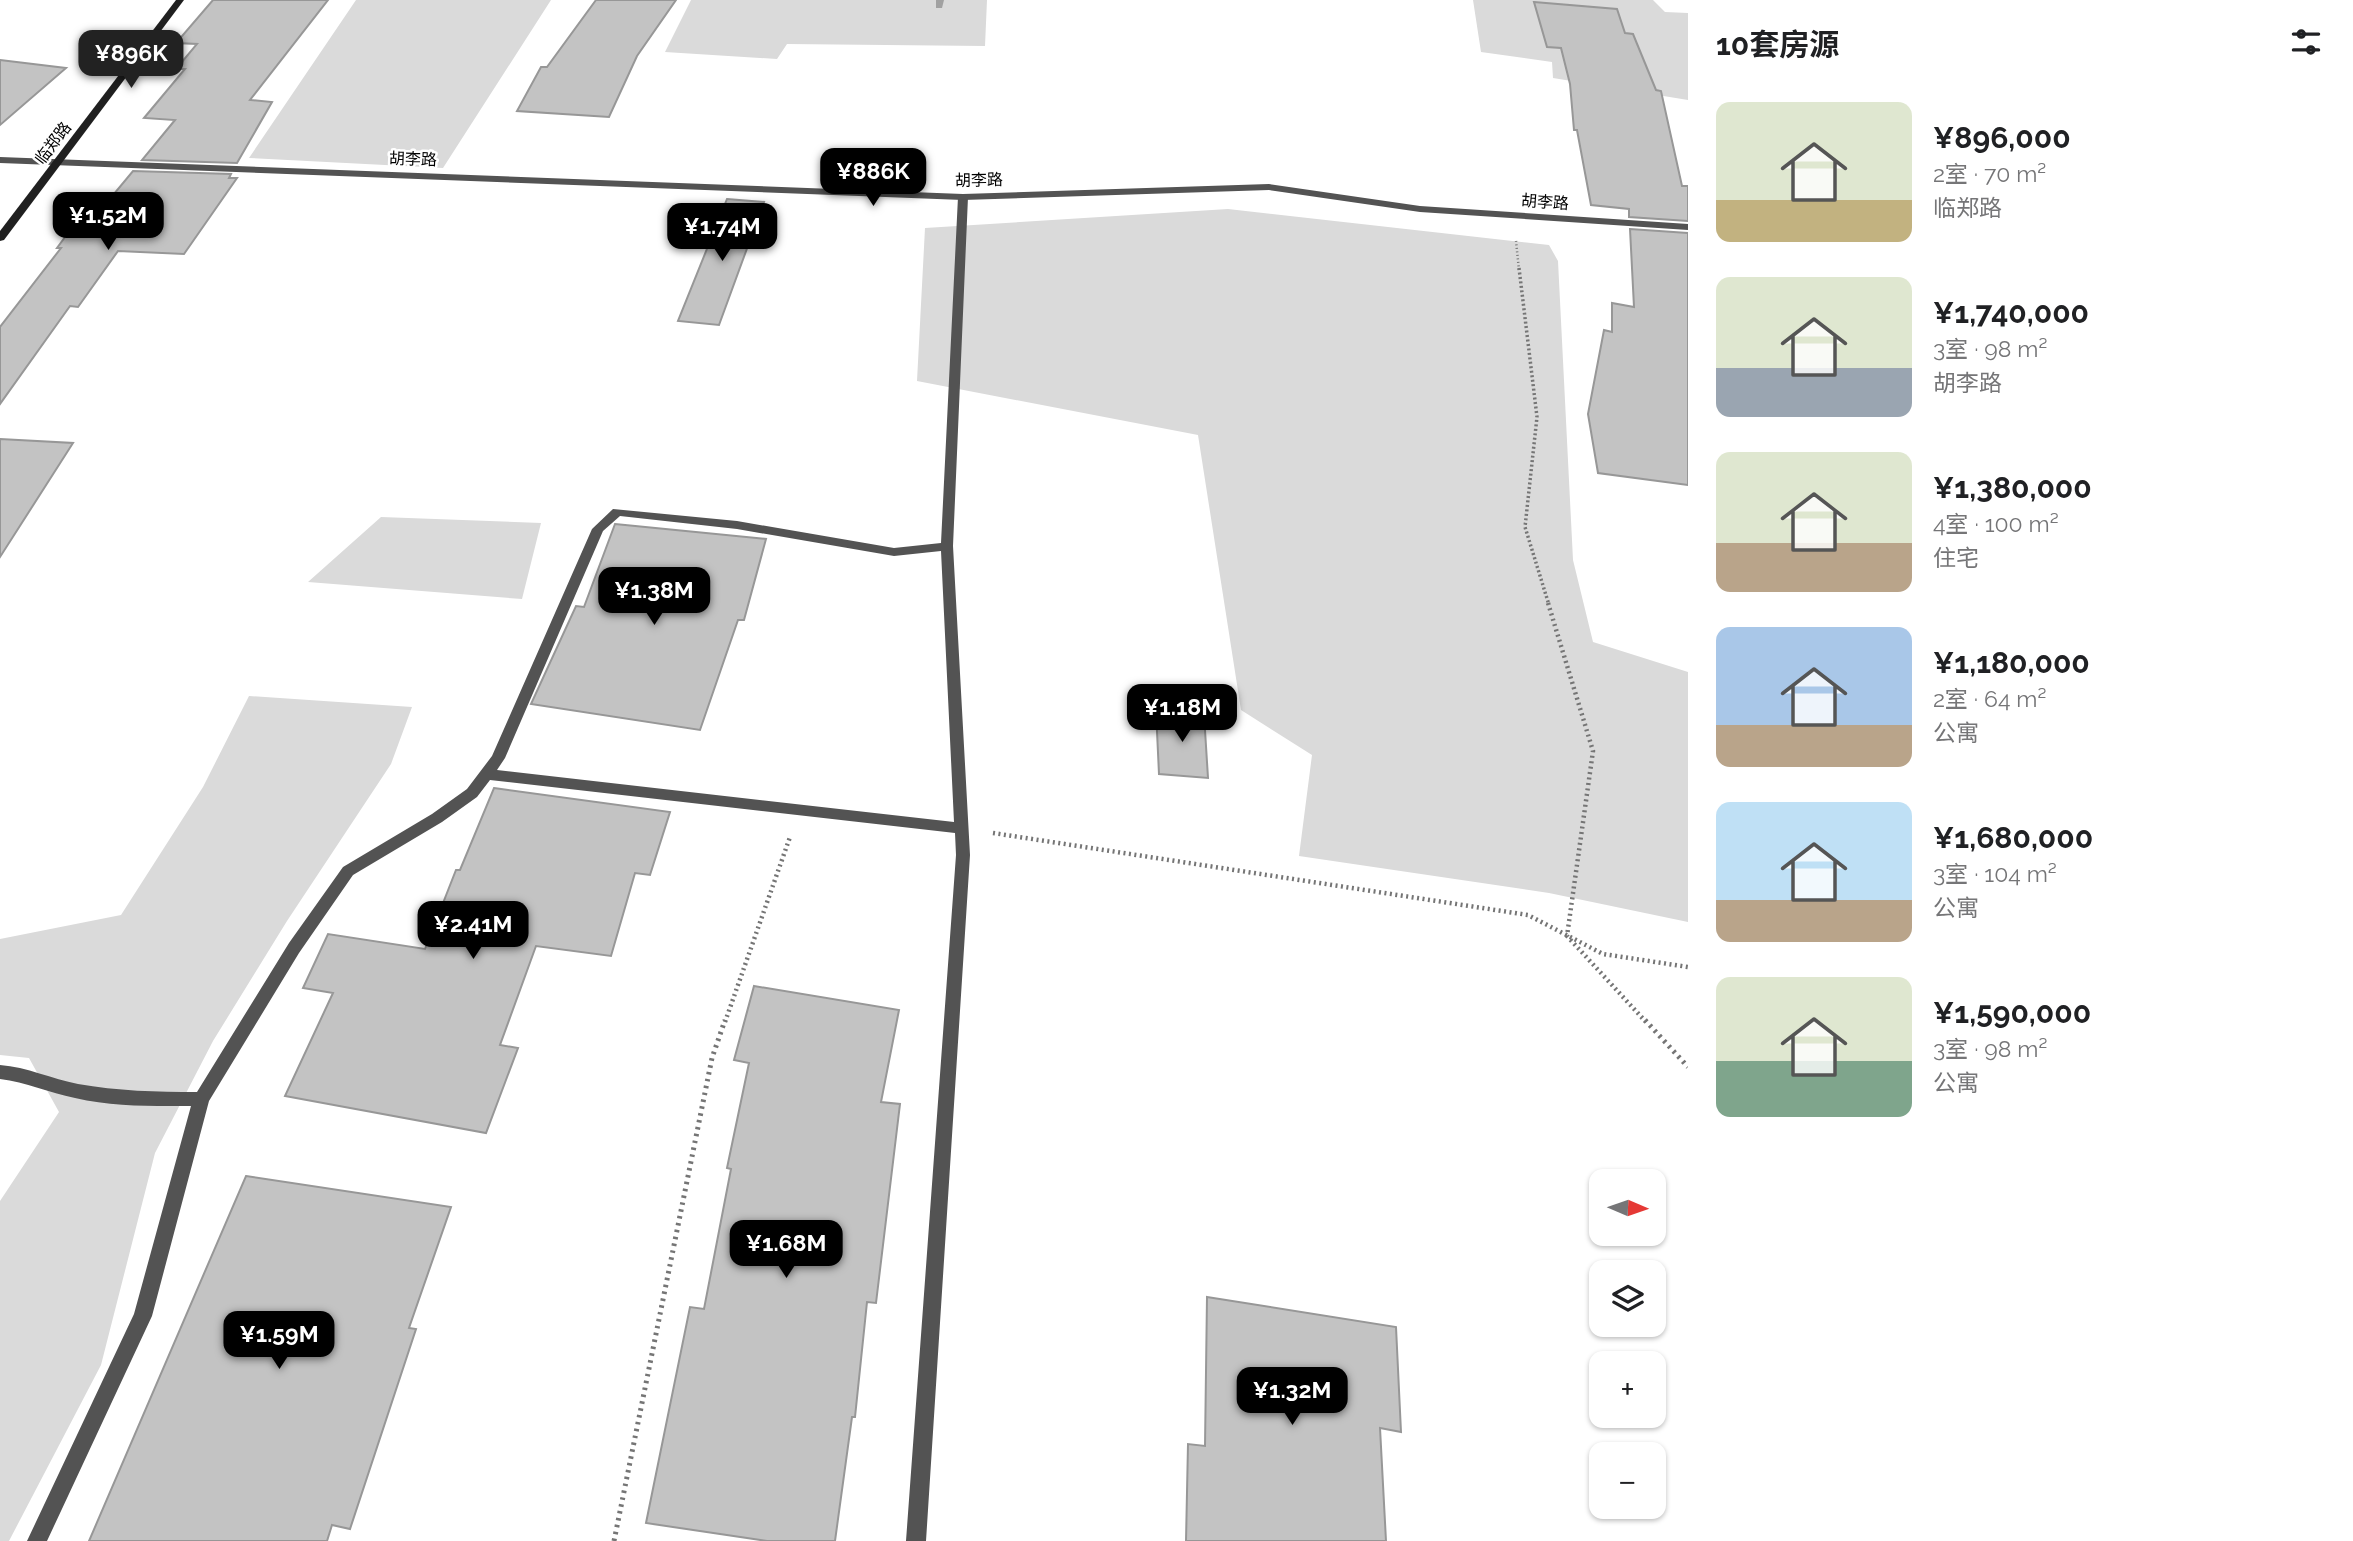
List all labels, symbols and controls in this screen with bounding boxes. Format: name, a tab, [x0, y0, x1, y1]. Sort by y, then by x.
icon: filters	[2287, 23, 2325, 61]
text: 10套房源	[1716, 27, 1839, 62]
pin: ¥896K	[82, 31, 180, 90]
text: ¥896K	[94, 39, 168, 66]
street label: 临郑路	[31, 118, 75, 168]
text: ¥896,000	[1933, 120, 2071, 155]
icon: home	[1772, 130, 1856, 214]
pin: ¥886K	[824, 148, 922, 208]
street label: 胡李路	[389, 149, 437, 169]
text: ¥886K	[836, 157, 910, 184]
text: 2室 · 70 m²	[1933, 160, 2046, 187]
street label: 胡李路	[955, 170, 1003, 190]
street label: 胡李路	[1520, 191, 1570, 213]
pin: ¥1.52M	[51, 192, 165, 252]
text: 临郑路	[1933, 194, 2002, 221]
text: ¥1.52M	[69, 201, 147, 228]
pin: ¥1.74M	[665, 204, 779, 263]
text: ¥1.74M	[683, 212, 761, 239]
text: ¥1,740,000	[1933, 295, 2089, 330]
icon: home	[1772, 305, 1856, 389]
text: 3室 · 98 m²	[1933, 335, 2047, 362]
text: 胡李路	[1933, 369, 2002, 396]
text: ¥1,380,000	[1933, 470, 2092, 505]
icon: home	[1772, 480, 1856, 564]
text: 4室 · 100 m²	[1933, 510, 2059, 537]
text: 住宅	[1933, 544, 1979, 571]
pin: ¥1.38M	[597, 568, 711, 627]
text: ¥1.38M	[614, 576, 694, 603]
text: ¥1,180,000	[1933, 645, 2090, 680]
icon: home	[1772, 655, 1856, 739]
pin: ¥1.18M	[1125, 684, 1239, 744]
text: 2室 · 64 m²	[1933, 685, 2046, 712]
text: ¥1.18M	[1143, 693, 1221, 720]
text: 公寓	[1933, 719, 1979, 746]
text: ¥1,680,000	[1933, 820, 2093, 855]
icon: home	[1772, 830, 1856, 914]
text: 3室 · 104 m²	[1933, 860, 2057, 887]
text: 公寓	[1933, 894, 1979, 921]
pin: ¥2.41M	[416, 902, 530, 961]
text: ¥2.41M	[434, 910, 512, 937]
text: ¥1,590,000	[1933, 995, 2091, 1030]
icon: home	[1772, 1005, 1856, 1089]
text: 3室 · 98 m²	[1933, 1035, 2047, 1062]
text: 公寓	[1933, 1069, 1979, 1096]
north arrow	[1589, 1169, 1666, 1246]
map controls	[1589, 1169, 1666, 1519]
pin: ¥1.68M	[729, 1220, 843, 1280]
text: ¥1.68M	[746, 1229, 826, 1256]
button: layers	[1589, 1260, 1666, 1337]
pin: ¥1.59M	[222, 1312, 336, 1371]
text: ¥1.59M	[239, 1320, 319, 1347]
button: +	[1589, 1351, 1666, 1428]
pin: ¥1.32M	[1235, 1368, 1349, 1427]
text: ¥1.32M	[1253, 1376, 1331, 1403]
button: −	[1589, 1442, 1666, 1519]

